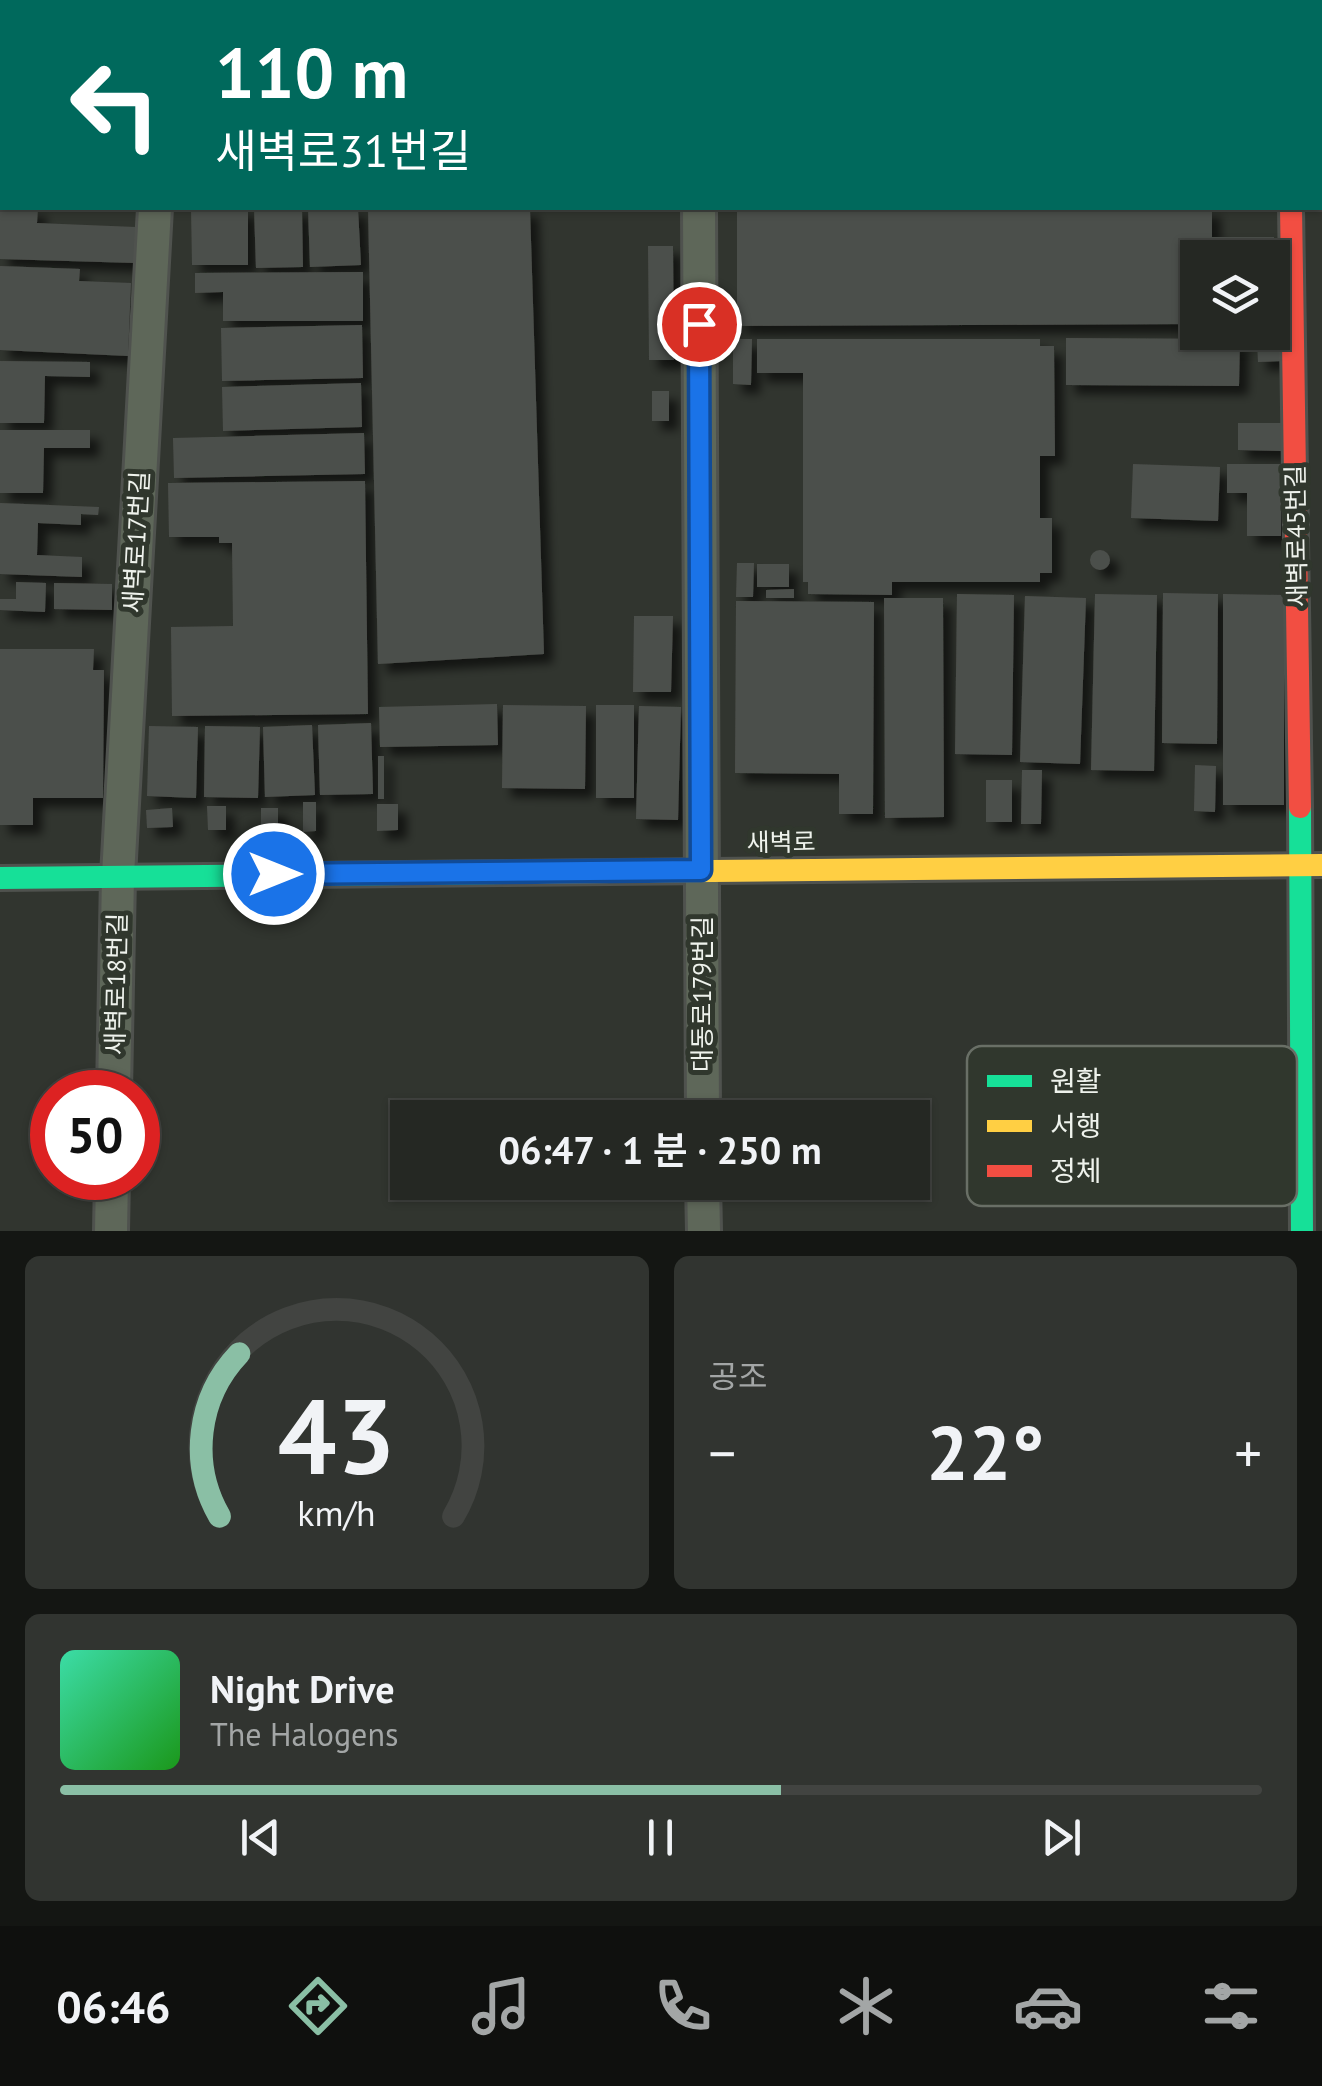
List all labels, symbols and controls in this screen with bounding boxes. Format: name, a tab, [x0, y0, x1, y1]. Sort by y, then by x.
text: 110 m	[215, 27, 408, 117]
icon: left	[50, 40, 180, 170]
text: 새벽로31번길	[215, 121, 471, 179]
map controls	[1180, 240, 1290, 350]
button: layers	[1180, 240, 1290, 350]
pin	[657, 282, 742, 367]
icon: arrive	[672, 297, 727, 352]
street label: 새벽로45번길	[1279, 465, 1313, 607]
street label: 새벽로17번길	[116, 470, 156, 614]
position arrow	[222, 822, 326, 926]
street label: 새벽로	[746, 825, 816, 859]
street label: 새벽로18번길	[99, 913, 133, 1055]
street label: 대동로179번길	[686, 916, 718, 1072]
legend	[967, 1046, 1297, 1206]
text: 원활	[1050, 1062, 1102, 1099]
speed limit sign: 50	[30, 1070, 160, 1200]
text: 서행	[1050, 1107, 1102, 1144]
text: 06:47 · 1 분 · 250 m	[498, 1125, 822, 1174]
text: 정체	[1050, 1152, 1102, 1189]
text: 공조	[709, 1355, 767, 1397]
text: 43	[278, 1368, 396, 1503]
text: 22°	[926, 1404, 1044, 1501]
text: −	[709, 1417, 736, 1488]
text: +	[1234, 1417, 1262, 1488]
text: km/h	[298, 1490, 376, 1536]
text: Night Drive	[210, 1664, 394, 1713]
text: The Halogens	[210, 1713, 398, 1755]
icon: previous	[233, 1810, 288, 1865]
icon: pause	[633, 1810, 688, 1865]
icon: next	[1034, 1810, 1089, 1865]
icon: directions	[283, 1971, 353, 2041]
icon: music	[466, 1971, 536, 2041]
icon: phone	[648, 1971, 718, 2041]
icon: climate	[831, 1971, 901, 2041]
icon: car	[1013, 1971, 1083, 2041]
icon: filters	[1196, 1971, 1266, 2041]
text: 06:46	[56, 1977, 170, 2035]

